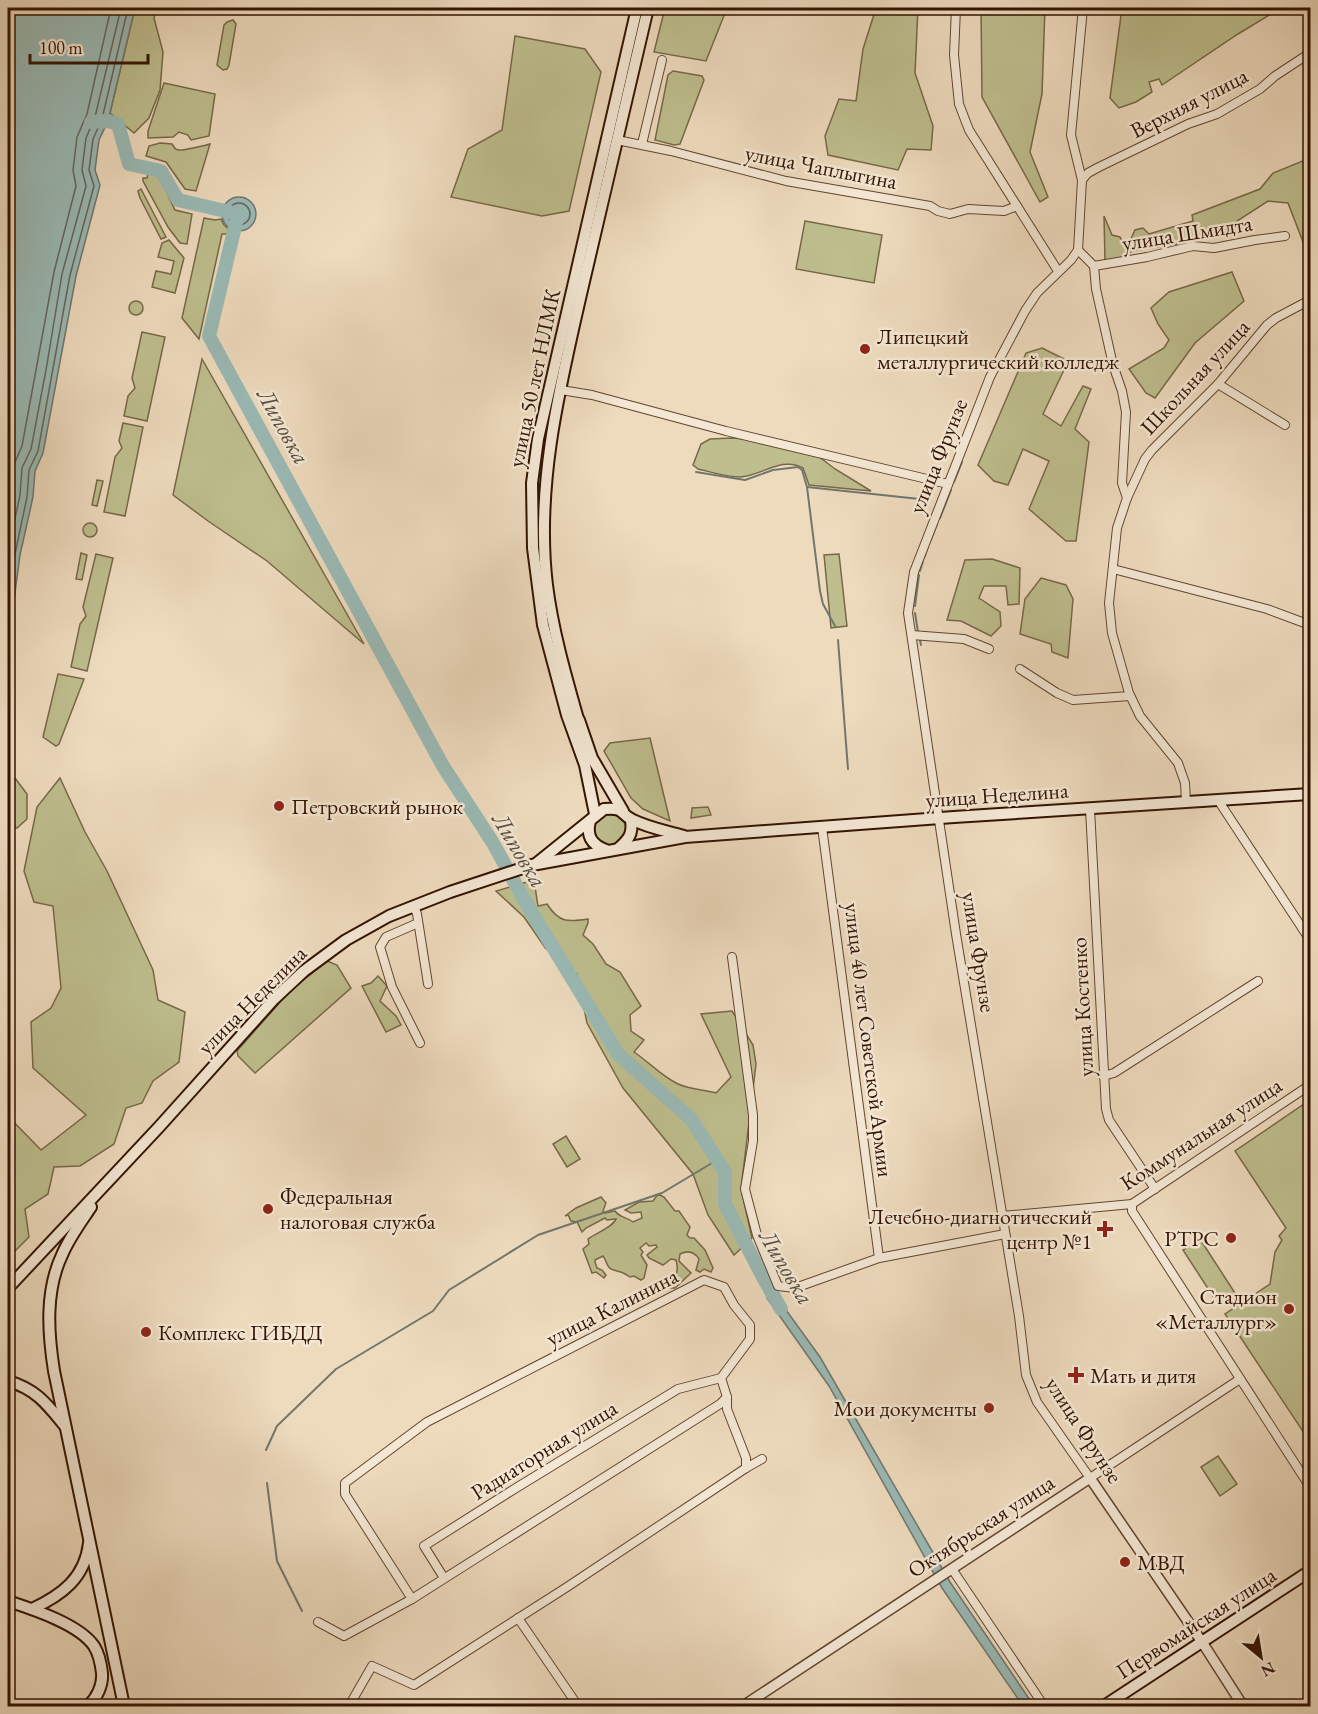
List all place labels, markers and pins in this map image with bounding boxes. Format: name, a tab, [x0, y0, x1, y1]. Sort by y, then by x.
place label: Липецкий металлургический колледж	[877, 322, 1120, 376]
marker: Липецкий металлургический колледж	[858, 342, 872, 356]
place label: Петровский рынок	[291, 792, 463, 821]
marker: Петровский рынок	[272, 799, 286, 813]
place label: Федеральная налоговая служба	[280, 1182, 436, 1236]
marker: Федеральная налоговая служба	[261, 1202, 275, 1216]
place label: Лечебно-диагнотический центр №1	[869, 1202, 1092, 1256]
marker: Лечебно-диагнотический центр №1	[1096, 1220, 1114, 1238]
place label: РТРС	[1164, 1224, 1219, 1253]
marker: РТРС	[1224, 1231, 1238, 1245]
place label: Стадион «Металлург»	[1155, 1282, 1277, 1336]
marker: Стадион «Металлург»	[1282, 1302, 1296, 1316]
place label: Комплекс ГИБДД	[158, 1318, 323, 1347]
marker: Комплекс ГИБДД	[139, 1325, 153, 1339]
place label: Мать и дитя	[1090, 1361, 1197, 1390]
marker: Мать и дитя	[1067, 1366, 1085, 1384]
place label: Мои документы	[833, 1394, 977, 1423]
marker: Мои документы	[982, 1401, 996, 1415]
place label: МВД	[1137, 1548, 1185, 1577]
marker: МВД	[1118, 1555, 1132, 1569]

